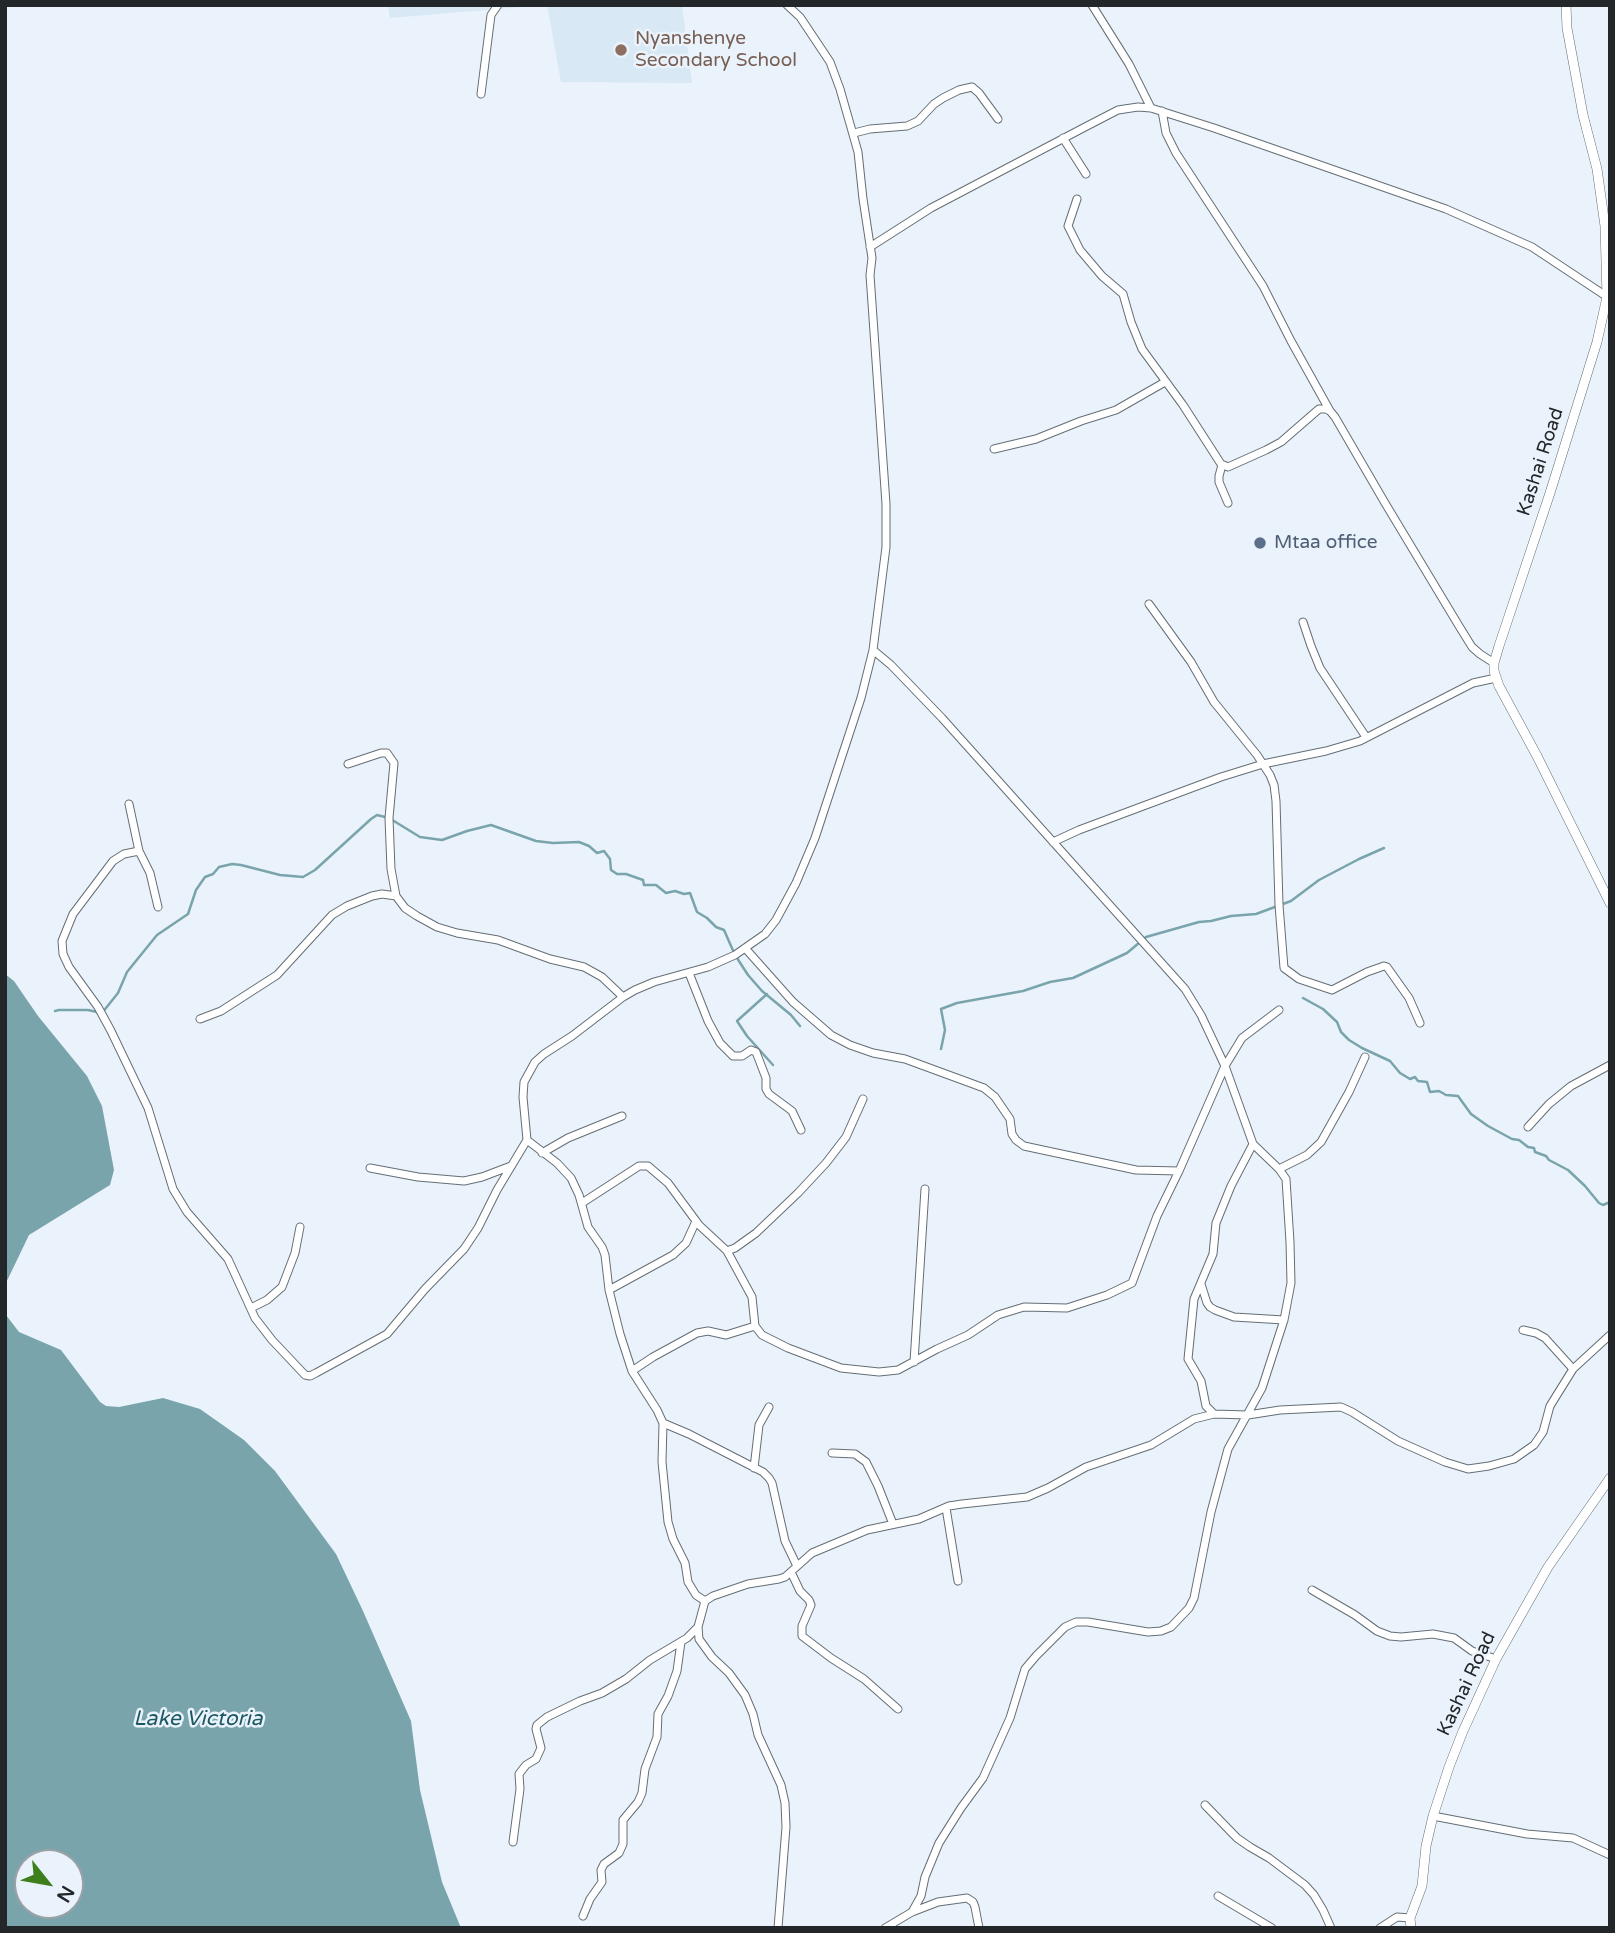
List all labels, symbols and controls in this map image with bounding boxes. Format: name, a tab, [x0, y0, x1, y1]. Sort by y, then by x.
place label: Nyanshenye Secondary School	[635, 28, 797, 72]
marker: Nyanshenye Secondary School	[613, 42, 629, 58]
street label: Kashai Road	[1513, 405, 1569, 519]
place label: Mtaa office	[1274, 532, 1378, 554]
marker: Mtaa office	[1252, 535, 1268, 551]
street label: Kashai Road	[1433, 1628, 1501, 1740]
water label: Lake Victoria	[133, 1706, 263, 1732]
north arrow	[14, 1849, 84, 1919]
text: N	[52, 1882, 79, 1906]

